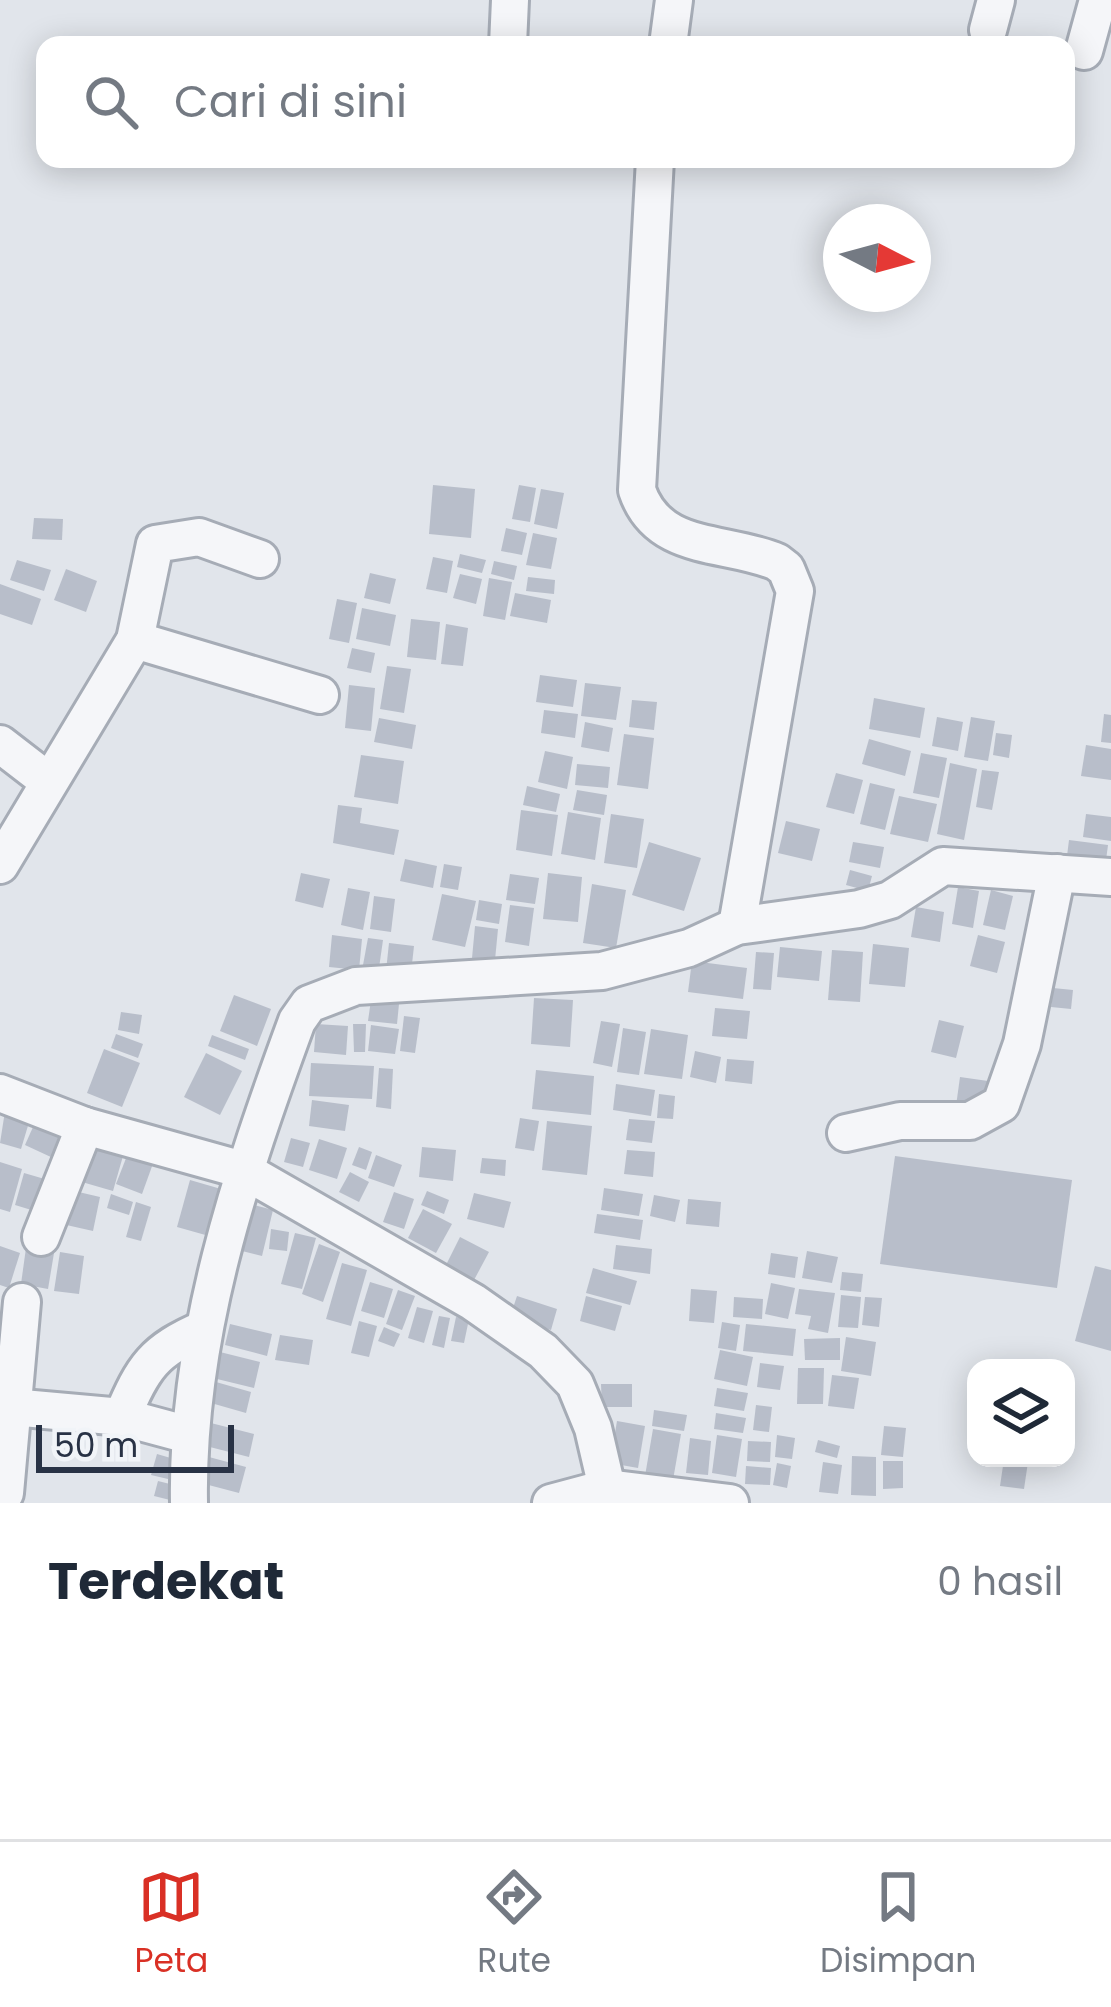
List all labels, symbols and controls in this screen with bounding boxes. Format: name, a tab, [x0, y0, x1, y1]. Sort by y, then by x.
search box	[36, 36, 1075, 168]
icon: search	[78, 69, 144, 135]
text: Cari di sini	[174, 70, 407, 133]
north arrow	[823, 204, 931, 312]
map controls	[967, 1359, 1075, 1467]
button: layers	[967, 1359, 1075, 1467]
scale bar	[36, 1419, 234, 1472]
text: 50 m	[54, 1422, 138, 1469]
text: Terdekat	[48, 1545, 284, 1617]
text: 0 hasil	[937, 1554, 1063, 1609]
tab: Peta	[134, 1864, 208, 1986]
tab: Rute	[477, 1864, 551, 1986]
tab: Disimpan	[820, 1864, 977, 1986]

